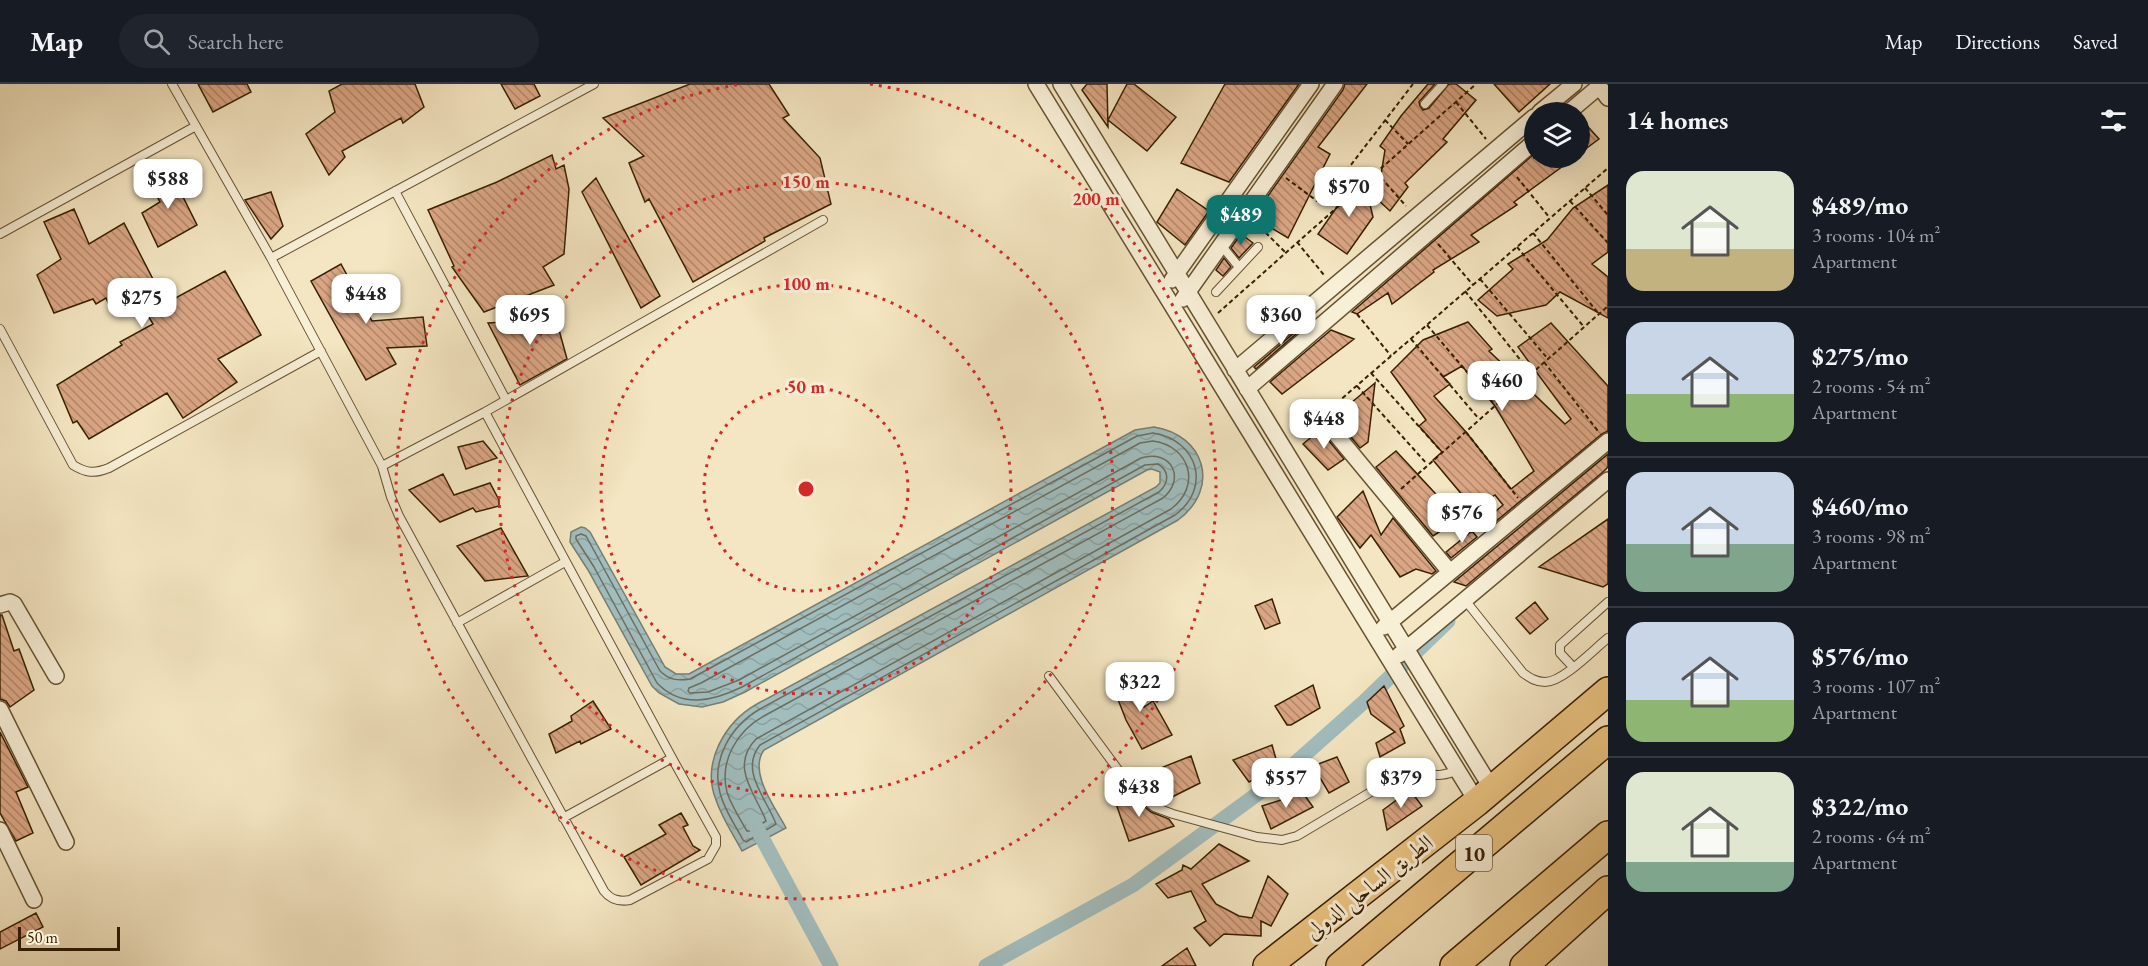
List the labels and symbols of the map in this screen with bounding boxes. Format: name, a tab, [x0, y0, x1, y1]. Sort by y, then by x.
pin: $588	[132, 159, 204, 210]
pin: $570	[1313, 167, 1385, 218]
text: 150 m	[782, 170, 830, 193]
text: 200 m	[1072, 187, 1120, 210]
pin: $489	[1205, 195, 1277, 246]
text: 100 m	[782, 272, 830, 295]
pin: $448	[330, 274, 402, 325]
pin: $275	[106, 278, 178, 329]
pin: $695	[494, 295, 566, 346]
pin: $360	[1245, 295, 1317, 346]
pin: $460	[1466, 361, 1538, 412]
text: 50 m	[787, 375, 825, 398]
pin: $448	[1288, 399, 1360, 450]
centre of rings	[796, 479, 816, 499]
pin: $576	[1426, 493, 1498, 544]
pin: $322	[1104, 662, 1176, 713]
pin: $557	[1250, 758, 1322, 809]
pin: $379	[1365, 758, 1437, 809]
pin: $438	[1103, 767, 1175, 818]
street label: الطريق الساحلى الدولى	[1299, 828, 1440, 948]
road number: 10	[1456, 835, 1492, 871]
scale bar	[18, 924, 120, 952]

